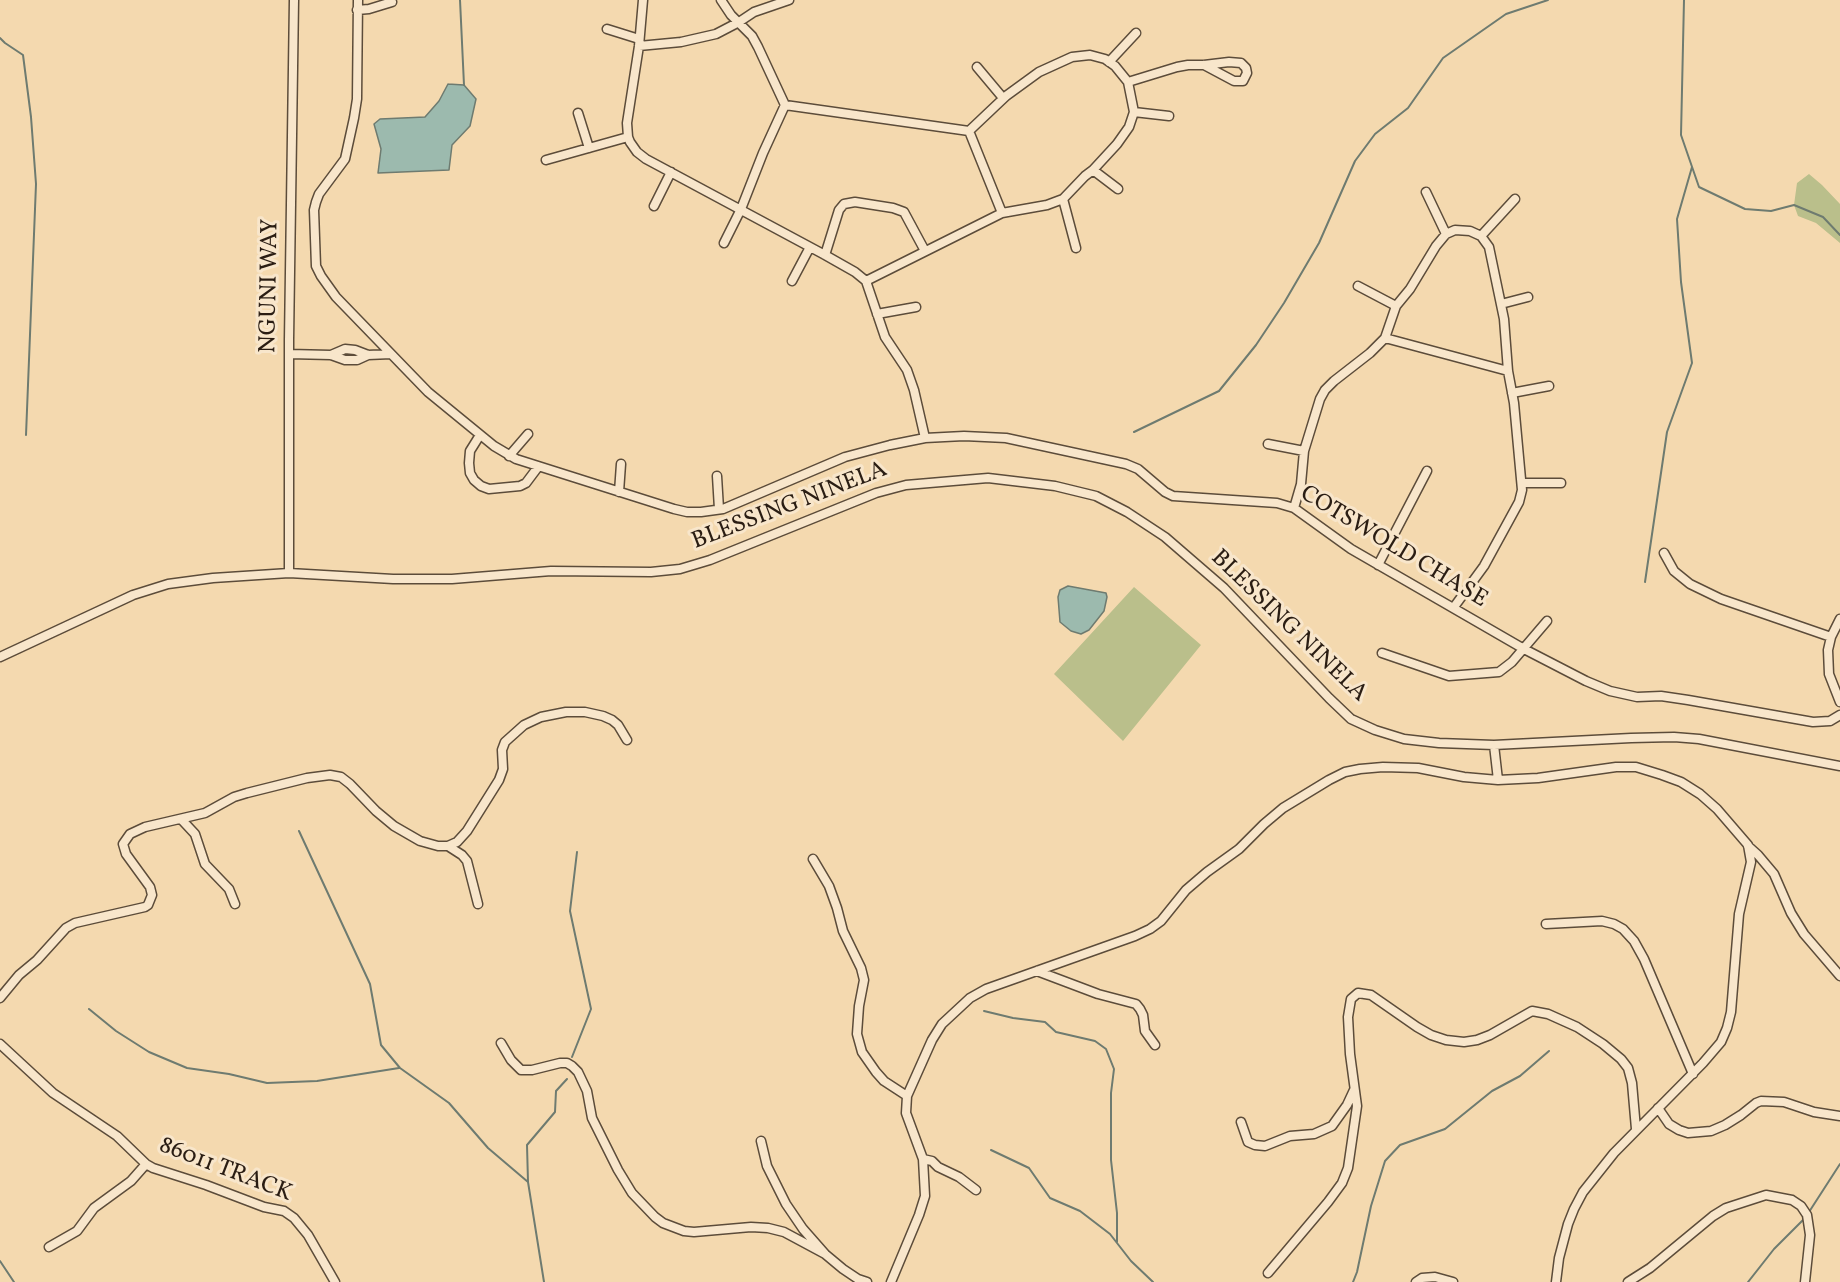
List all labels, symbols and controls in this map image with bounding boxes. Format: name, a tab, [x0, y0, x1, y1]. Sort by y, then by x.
street label: NGUNI WAY	[255, 219, 287, 353]
street label: BLESSING NINELA	[688, 456, 892, 558]
street label: COTSWOLD CHASE	[1294, 481, 1492, 615]
street label: BLESSING NINELA	[1204, 545, 1372, 709]
street label: 86011 TRACK	[154, 1132, 296, 1210]

